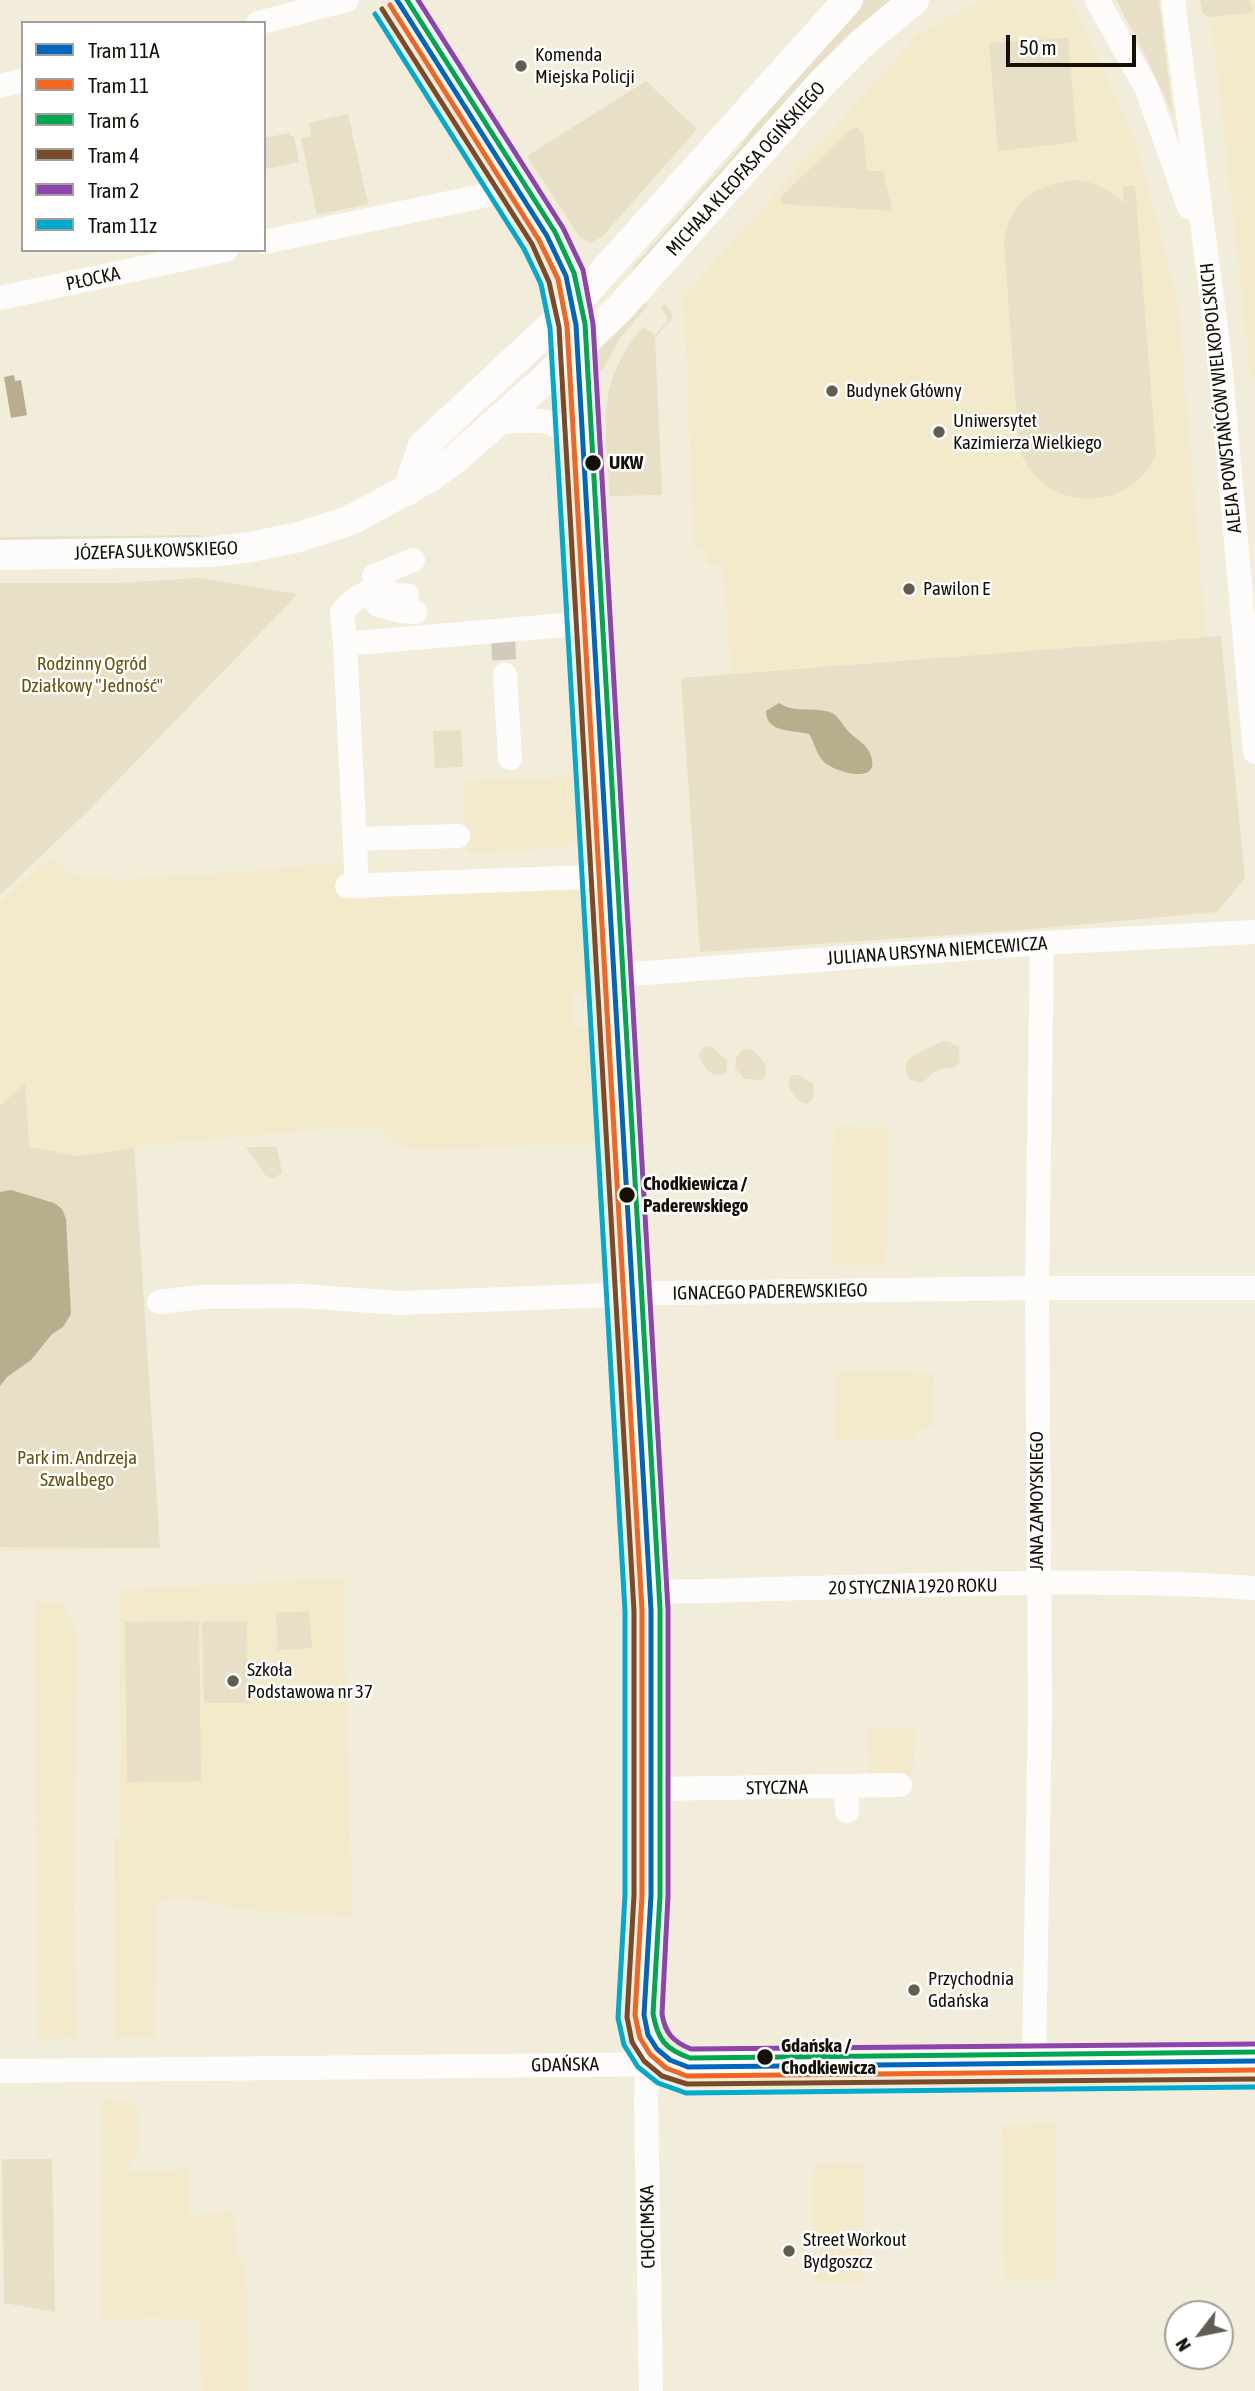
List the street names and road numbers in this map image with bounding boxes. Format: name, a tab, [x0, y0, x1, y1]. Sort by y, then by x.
street label: MICHAŁA KLEOFASA OGIŃSKIEGO	[662, 77, 830, 261]
street label: PŁOCKA	[64, 262, 122, 296]
street label: ALEJA POWSTAŃCÓW WIELKOPOLSKICH	[1195, 262, 1247, 534]
street label: JÓZEFA SUŁKOWSKIEGO	[74, 537, 238, 565]
street label: JULIANA URSYNA NIEMCEWICZA	[826, 932, 1048, 970]
street label: IGNACEGO PADEREWSKIEGO	[672, 1279, 868, 1305]
street label: JANA ZAMOYSKIEGO	[1026, 1431, 1048, 1571]
street label: 20 STYCZNIA 1920 ROKU	[828, 1574, 998, 1600]
street label: STYCZNA	[746, 1776, 808, 1800]
street label: GDAŃSKA	[531, 2053, 599, 2077]
street label: CHOCIMSKA	[636, 2185, 660, 2269]

